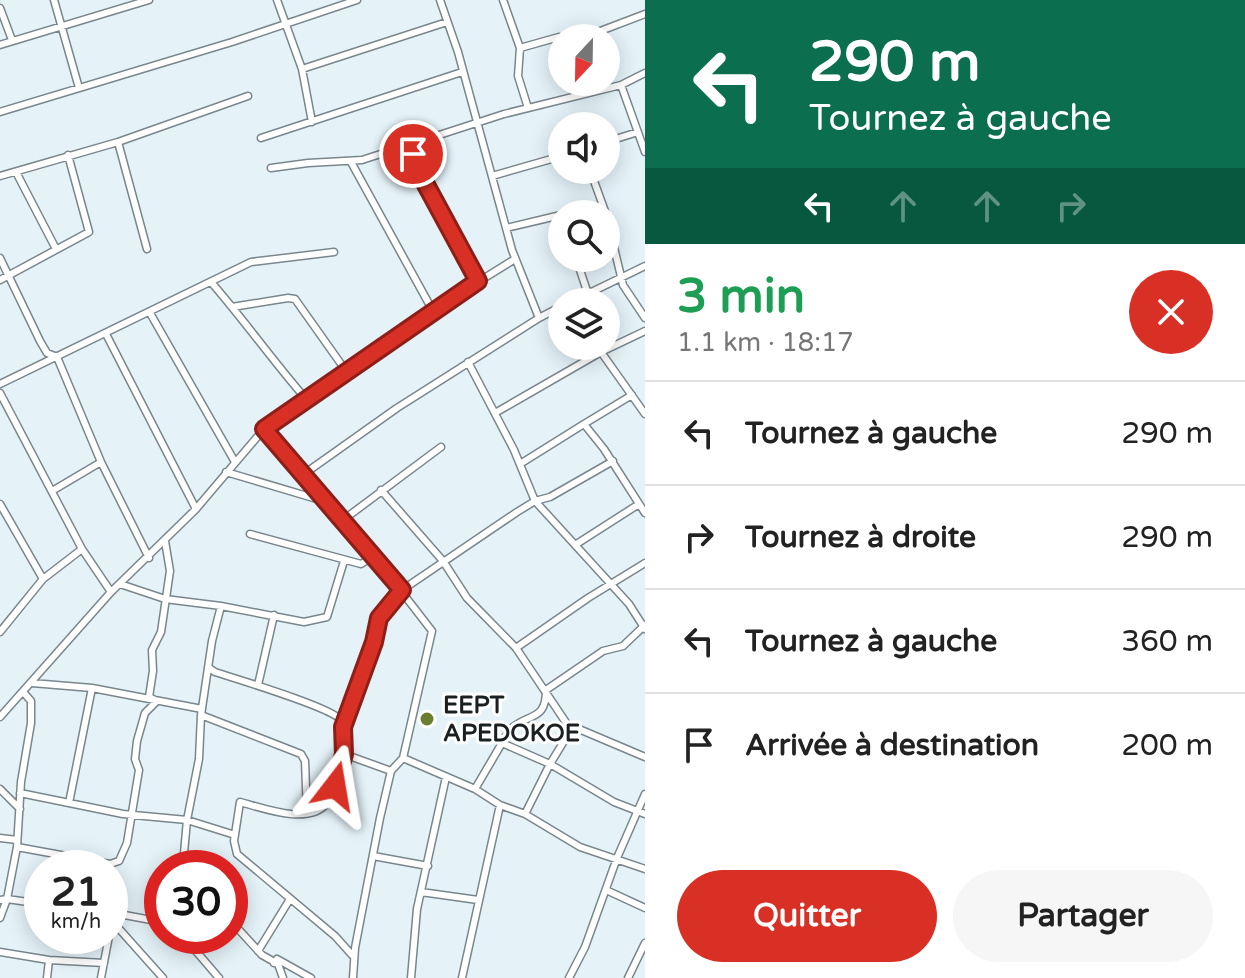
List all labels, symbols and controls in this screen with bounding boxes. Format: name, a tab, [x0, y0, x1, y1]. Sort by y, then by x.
north arrow	[548, 24, 620, 96]
map controls	[548, 24, 620, 360]
text: 290 m	[809, 29, 980, 96]
icon: left	[677, 32, 781, 136]
text: Tournez à gauche	[809, 97, 1112, 140]
button: sound	[548, 112, 620, 184]
pin	[379, 120, 447, 188]
icon: arrive	[391, 132, 435, 176]
icon: left	[797, 184, 841, 228]
icon: ahead	[881, 184, 925, 228]
icon: ahead	[965, 184, 1009, 228]
icon: right	[1049, 184, 1093, 228]
button: search	[548, 200, 620, 272]
text: 3 min	[677, 268, 805, 326]
button: close	[1129, 270, 1213, 354]
button: layers	[548, 288, 620, 360]
text: 1.1 km · 18:17	[677, 327, 854, 358]
icon: left	[677, 411, 721, 455]
text: Tournez à gauche	[745, 415, 997, 452]
text: 290 m	[1121, 415, 1213, 452]
icon: right	[677, 515, 721, 559]
text: Tournez à droite	[745, 519, 976, 556]
text: 290 m	[1121, 519, 1213, 556]
icon: left	[677, 619, 721, 663]
text: Tournez à gauche	[745, 623, 997, 660]
text: 360 m	[1121, 623, 1213, 660]
place label: EEPT APEDOKOE	[443, 691, 580, 748]
marker: EEPT APEDOKOE	[418, 710, 436, 728]
icon: arrive	[677, 723, 721, 767]
text: Arrivée à destination	[745, 727, 1039, 764]
text: 200 m	[1121, 727, 1213, 764]
position arrow	[293, 744, 377, 828]
speed limit sign: 30	[144, 850, 248, 954]
text: 21	[51, 868, 101, 916]
button: Quitter	[677, 870, 937, 962]
button: Partager	[953, 870, 1213, 962]
text: km/h	[51, 910, 101, 934]

